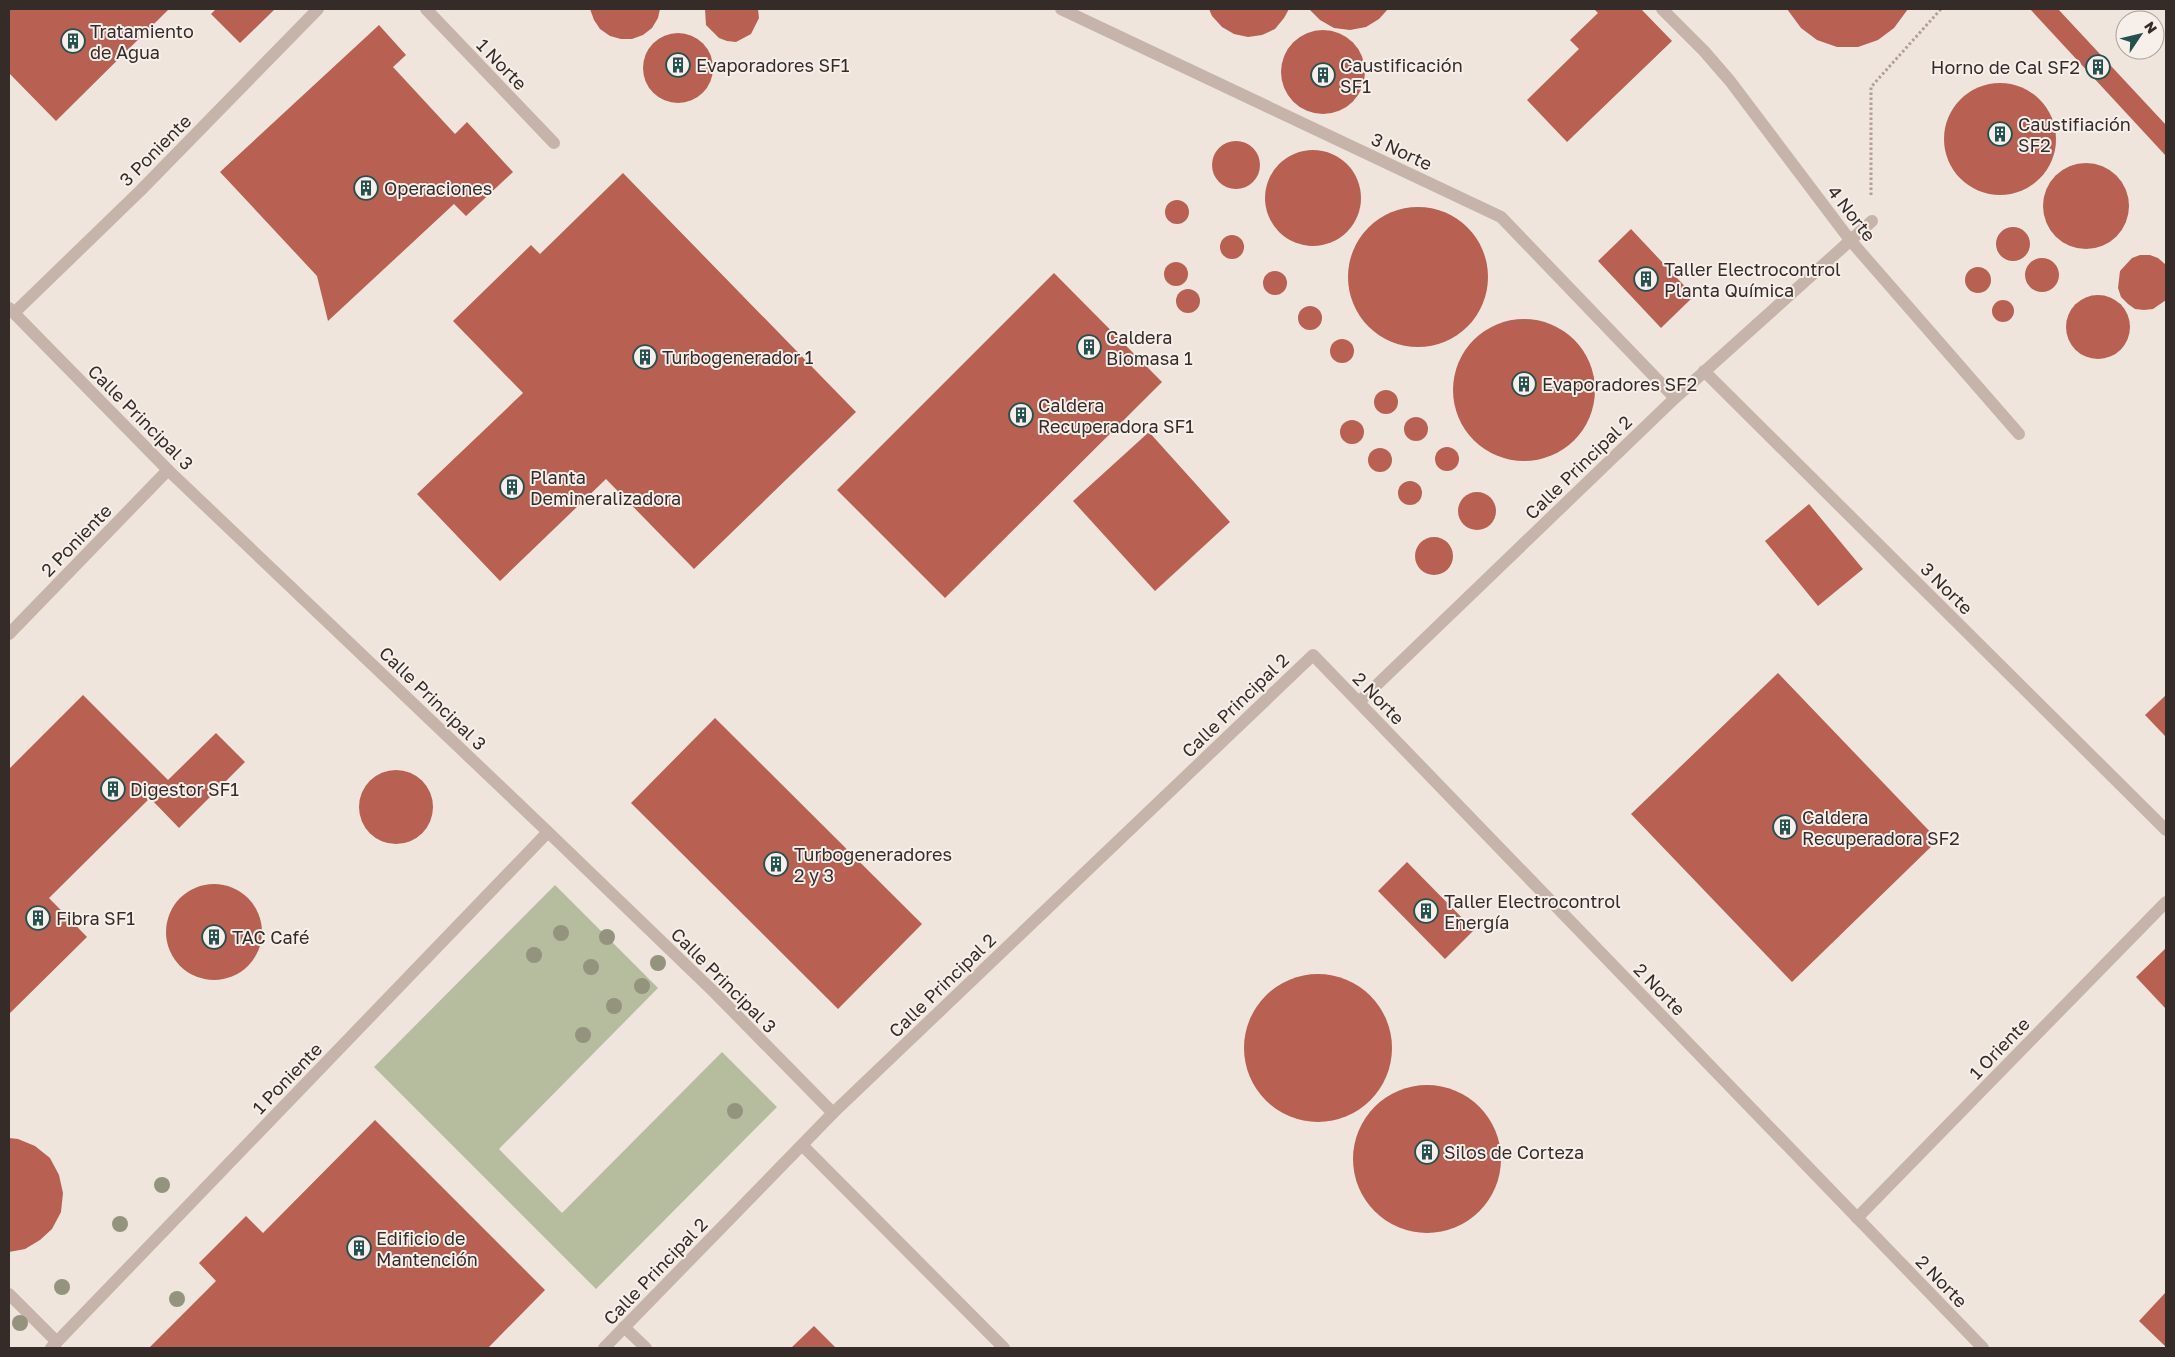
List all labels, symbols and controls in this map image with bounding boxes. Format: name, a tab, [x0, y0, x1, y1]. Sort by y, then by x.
north arrow	[2115, 10, 2165, 60]
text: N	[2141, 18, 2161, 36]
place label: Tratamiento de Agua	[90, 20, 194, 63]
building icon: Tratamiento de Agua	[60, 28, 86, 54]
street label: 1 Norte	[472, 34, 532, 94]
building icon: Evaporadores SF1	[665, 52, 691, 78]
place label: Evaporadores SF1	[696, 54, 850, 76]
place label: Caustificación SF1	[1340, 54, 1463, 97]
building icon: Horno de Cal SF2	[2085, 54, 2111, 80]
place label: Horno de Cal SF2	[1931, 56, 2080, 78]
building icon: Caustificación SF1	[1310, 62, 1336, 88]
street label: 3 Poniente	[115, 110, 195, 190]
place label: Caustifiación SF2	[2018, 113, 2131, 156]
building icon: Caustifiación SF2	[1987, 121, 2013, 147]
street label: 3 Norte	[1368, 127, 1436, 175]
building icon: Operaciones	[353, 175, 379, 201]
place label: Operaciones	[384, 177, 492, 199]
street label: 4 Norte	[1823, 181, 1881, 245]
place label: Taller Electrocontrol Planta Química	[1664, 258, 1841, 301]
building icon: Taller Electrocontrol Planta Química	[1633, 266, 1659, 292]
place label: Caldera Biomasa 1	[1106, 326, 1193, 369]
building icon: Caldera Biomasa 1	[1076, 334, 1102, 360]
building icon: Turbogenerador 1	[632, 344, 658, 370]
place label: Turbogenerador 1	[662, 346, 814, 368]
street label: Calle Principal 3	[84, 360, 198, 474]
building icon: Evaporadores SF2	[1511, 371, 1537, 397]
place label: Evaporadores SF2	[1542, 373, 1697, 395]
place label: Caldera Recuperadora SF1	[1038, 394, 1194, 437]
building icon: Caldera Recuperadora SF1	[1008, 402, 1034, 428]
street label: Calle Principal 2	[1520, 410, 1636, 524]
place label: Planta Demineralizadora	[530, 466, 681, 509]
building icon: Planta Demineralizadora	[499, 474, 525, 500]
street label: 2 Poniente	[36, 499, 116, 581]
street label: 3 Norte	[1916, 557, 1978, 619]
street label: Calle Principal 3	[375, 641, 491, 755]
street label: Calle Principal 2	[1177, 648, 1293, 762]
street label: 2 Norte	[1349, 667, 1409, 729]
building icon: Digestor SF1	[100, 776, 126, 802]
place label: Digestor SF1	[130, 778, 239, 800]
place label: Caldera Recuperadora SF2	[1802, 806, 1960, 849]
building icon: Caldera Recuperadora SF2	[1772, 814, 1798, 840]
place label: Turbogeneradores 2 y 3	[794, 843, 952, 886]
building icon: Turbogeneradores 2 y 3	[763, 851, 789, 877]
place label: Taller Electrocontrol Energía	[1444, 890, 1621, 933]
building icon: Taller Electrocontrol Energía	[1413, 898, 1439, 924]
building icon: Fibra SF1	[25, 905, 51, 931]
place label: Fibra SF1	[56, 907, 135, 929]
street label: Calle Principal 3	[667, 923, 781, 1037]
building icon: TAC Café	[201, 924, 227, 950]
place label: TAC Café	[232, 926, 309, 948]
street label: Calle Principal 2	[884, 928, 1000, 1042]
street label: 2 Norte	[1630, 958, 1690, 1020]
street label: 1 Oriente	[1964, 1013, 2034, 1083]
street label: 1 Poniente	[248, 1038, 326, 1118]
building icon: Silos de Corteza	[1414, 1139, 1440, 1165]
place label: Silos de Corteza	[1444, 1141, 1584, 1163]
street label: Calle Principal 2	[598, 1213, 712, 1329]
place label: Edificio de Mantención	[376, 1227, 478, 1270]
building icon: Edificio de Mantención	[346, 1235, 372, 1261]
street label: 2 Norte	[1912, 1250, 1972, 1312]

